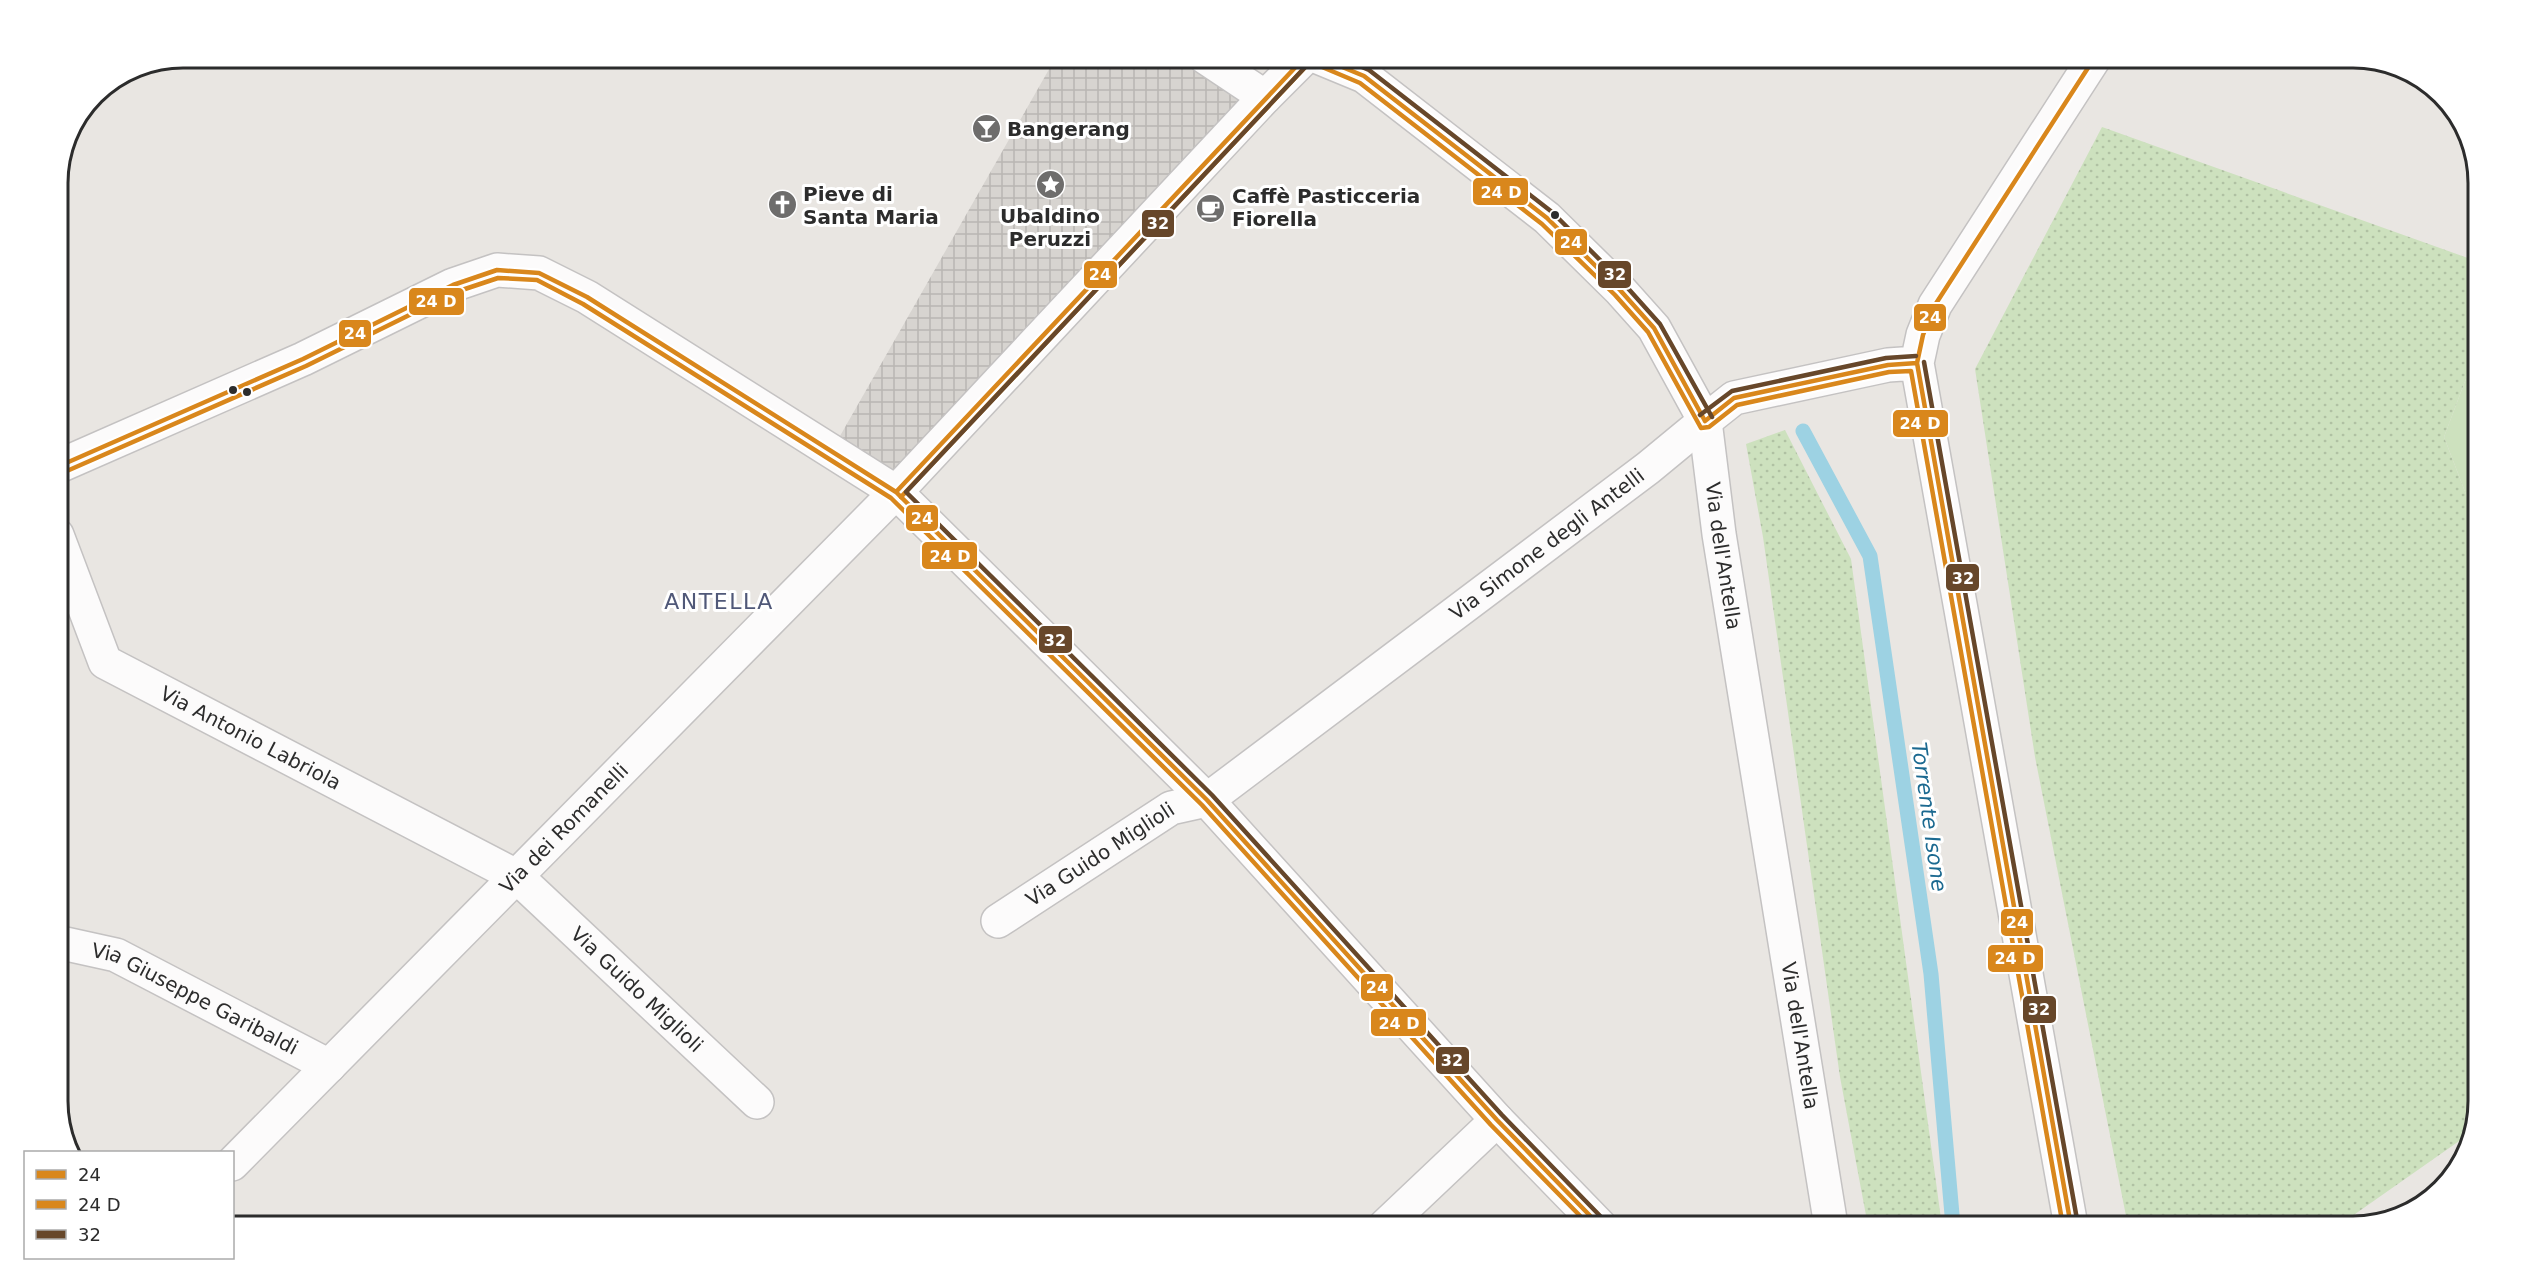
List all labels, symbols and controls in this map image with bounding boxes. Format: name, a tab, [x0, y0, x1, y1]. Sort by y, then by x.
bar icon: Bangerang	[970, 113, 1002, 145]
place label: Bangerang	[1007, 117, 1130, 141]
place icon: Ubaldino Peruzzi	[1034, 169, 1066, 201]
line badge: 24 D	[1472, 177, 1529, 206]
place label: Pieve di Santa Maria	[803, 182, 939, 229]
text: 24 D	[1480, 183, 1522, 202]
place label: Caffè Pasticceria Fiorella	[1232, 184, 1420, 231]
church icon: Pieve di Santa Maria	[766, 189, 798, 221]
cafe icon: Caffè Pasticceria Fiorella	[1195, 192, 1227, 224]
place label: Ubaldino Peruzzi	[1000, 204, 1100, 251]
line badge: 32	[1141, 209, 1175, 238]
unlabelled marker	[1549, 209, 1561, 221]
text: 32	[1147, 214, 1169, 233]
line badge: 24	[1554, 228, 1588, 256]
text: 24	[1560, 233, 1582, 252]
line badge: 24	[1083, 260, 1118, 289]
line badge: 32	[1597, 260, 1632, 289]
text: 24	[1089, 265, 1111, 284]
text: 32	[1604, 265, 1626, 284]
line badge: 24 D	[408, 287, 465, 316]
text: 24 D	[415, 292, 457, 311]
line badge: 24	[1913, 303, 1947, 332]
text: 24	[1919, 308, 1941, 327]
line badge: 24	[338, 319, 372, 348]
text: 24	[344, 324, 366, 343]
unlabelled marker	[227, 384, 239, 396]
unlabelled marker	[241, 386, 253, 398]
line badge: 24 D	[1892, 409, 1949, 438]
text: 24 D	[1899, 414, 1941, 433]
street label: Via Simone degli Antelli	[1445, 463, 1649, 625]
street label: Via dell'Antella	[1701, 481, 1746, 631]
line badge: 24	[905, 504, 939, 532]
text: 24	[911, 509, 933, 528]
line badge: 24 D	[921, 541, 978, 570]
text: 24 D	[929, 547, 971, 566]
line badge: 32	[1945, 563, 1980, 592]
text: 32	[1952, 569, 1974, 588]
district label: ANTELLA	[664, 589, 774, 614]
line badge: 32	[1038, 625, 1073, 654]
text: 32	[1044, 631, 1066, 650]
street label: Via Antonio Labriola	[156, 681, 345, 795]
water label: Torrente Isone	[1907, 741, 1951, 893]
street label: Via dei Romanelli	[494, 758, 633, 898]
street label: Via Guido Miglioli	[1021, 797, 1179, 912]
line badge: 24	[2000, 908, 2034, 937]
text: 24	[2006, 913, 2028, 932]
street label: Via Guido Miglioli	[566, 922, 708, 1057]
street label: Via Giuseppe Garibaldi	[89, 938, 302, 1060]
line badge: 24 D	[1987, 944, 2044, 973]
text: 24 D	[1994, 949, 2036, 968]
street label: Via dell'Antella	[1776, 960, 1824, 1111]
line badge: 24	[1360, 973, 1394, 1002]
text: 24	[1366, 978, 1388, 997]
line badge: 32	[2022, 995, 2057, 1024]
text: 32	[2028, 1000, 2050, 1019]
line badge: 24 D	[1370, 1008, 1427, 1037]
text: 24 D	[1378, 1014, 1420, 1033]
line badge: 32	[1435, 1046, 1470, 1075]
text: 32	[1441, 1051, 1463, 1070]
legend	[24, 1151, 234, 1259]
text: 24	[78, 1164, 101, 1185]
text: 24 D	[78, 1194, 121, 1215]
text: 32	[78, 1224, 101, 1245]

